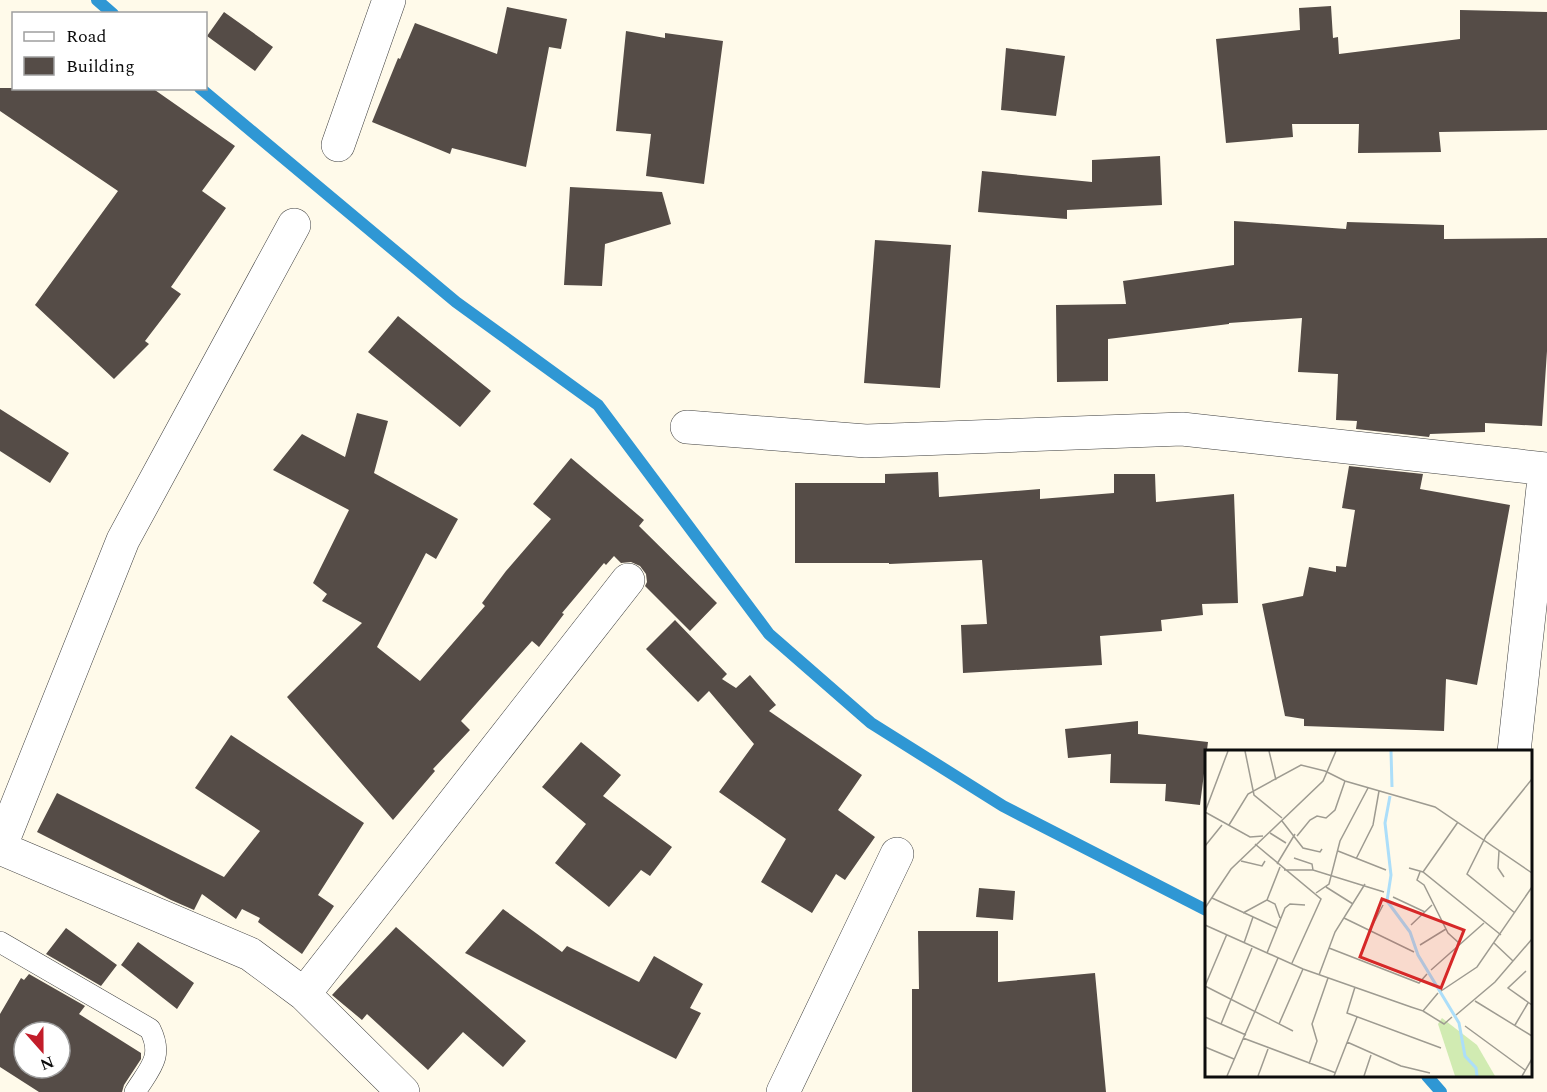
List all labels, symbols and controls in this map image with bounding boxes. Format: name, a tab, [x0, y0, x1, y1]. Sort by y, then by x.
legend	[12, 12, 207, 90]
text: Road	[66, 23, 107, 50]
text: Building	[66, 53, 135, 80]
inset map	[1205, 750, 1532, 1077]
north arrow	[12, 1020, 72, 1080]
text: N	[37, 1050, 57, 1077]

